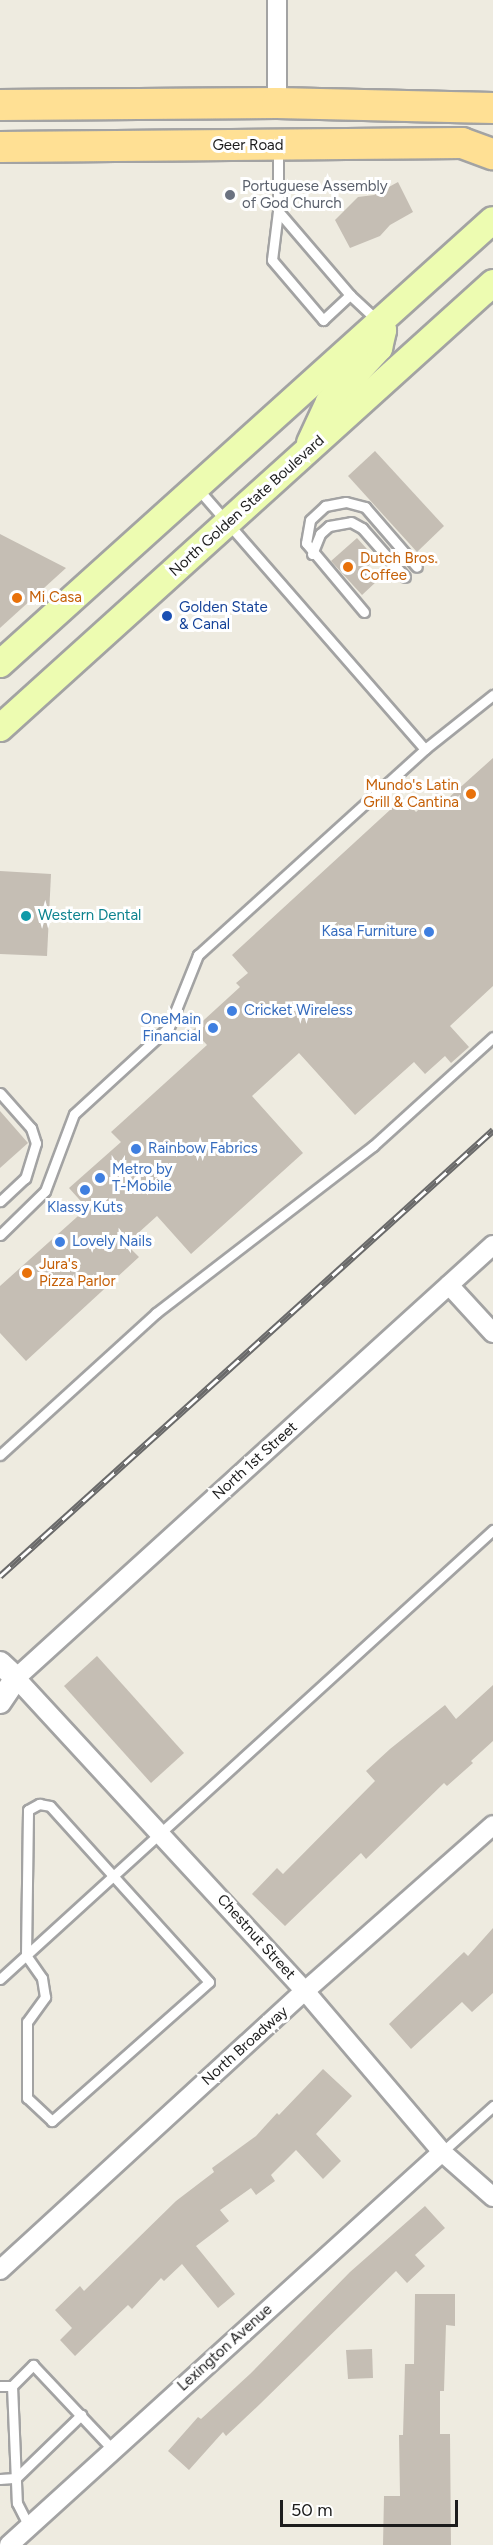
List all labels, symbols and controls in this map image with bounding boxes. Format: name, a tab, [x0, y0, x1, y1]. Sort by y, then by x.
street label: Geer Road	[212, 137, 284, 155]
place label: Portuguese Assembly of God Church	[242, 177, 388, 212]
marker: Portuguese Assembly of God Church	[223, 188, 237, 202]
street label: North Golden State Boulevard	[166, 432, 328, 580]
place label: Dutch Bros. Coffee	[360, 549, 438, 584]
marker: Dutch Bros. Coffee	[341, 560, 355, 574]
place label: Mi Casa	[29, 589, 82, 607]
marker: Mi Casa	[10, 591, 24, 605]
place label: Golden State & Canal	[179, 598, 268, 633]
marker: Golden State & Canal	[160, 609, 174, 623]
place label: Mundo's Latin Grill & Cantina	[363, 776, 459, 811]
marker: Mundo's Latin Grill & Cantina	[464, 787, 478, 801]
place label: Western Dental	[38, 907, 141, 925]
marker: Western Dental	[19, 909, 33, 923]
place label: Kasa Furniture	[321, 923, 417, 941]
marker: Kasa Furniture	[422, 925, 436, 939]
place label: Cricket Wireless	[244, 1002, 353, 1020]
marker: Cricket Wireless	[225, 1004, 239, 1018]
place label: OneMain Financial	[141, 1010, 201, 1045]
marker: OneMain Financial	[206, 1021, 220, 1035]
place label: Rainbow Fabrics	[148, 1140, 258, 1158]
marker: Rainbow Fabrics	[129, 1142, 143, 1156]
place label: Metro by T-Mobile	[112, 1160, 173, 1195]
marker: Metro by T-Mobile	[93, 1171, 107, 1185]
marker: Klassy Kuts	[78, 1183, 92, 1197]
place label: Klassy Kuts	[47, 1199, 123, 1217]
place label: Lovely Nails	[72, 1233, 152, 1251]
marker: Lovely Nails	[53, 1235, 67, 1249]
place label: Jura's Pizza Parlor	[39, 1255, 116, 1290]
marker: Jura's Pizza Parlor	[20, 1266, 34, 1280]
street label: North 1st Street	[209, 1418, 301, 1504]
street label: Chestnut Street	[213, 1891, 299, 1983]
street label: North Broadway	[198, 2003, 292, 2089]
street label: Lexington Avenue	[174, 2301, 276, 2395]
scale bar	[283, 2488, 462, 2526]
text: 50 m	[291, 2499, 333, 2521]

